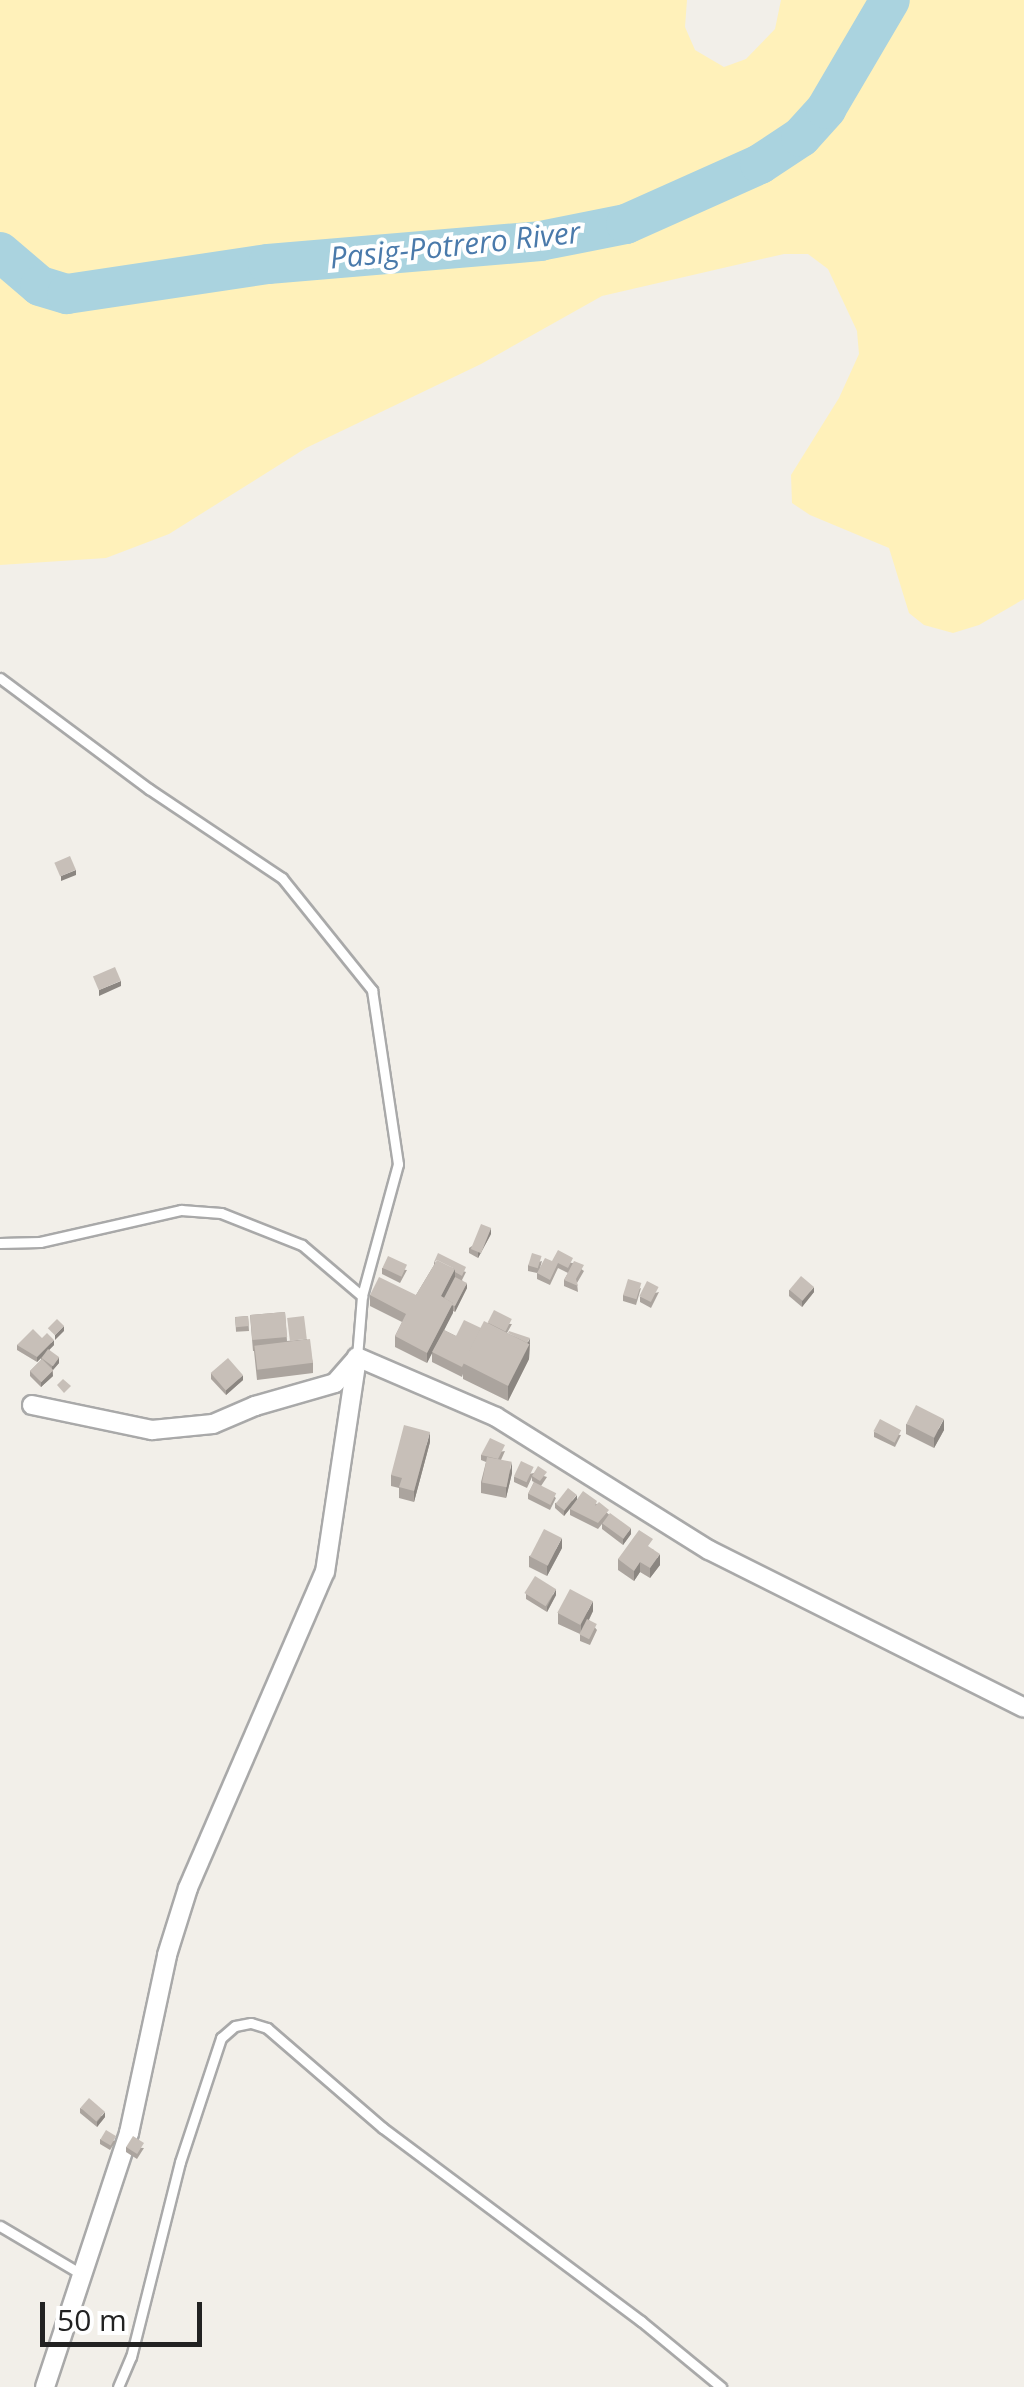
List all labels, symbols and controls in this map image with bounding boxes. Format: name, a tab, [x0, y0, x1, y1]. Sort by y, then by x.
water label: Pasig-Potrero River	[328, 214, 582, 276]
scale bar	[45, 2282, 208, 2344]
text: 50 m	[57, 2299, 127, 2340]

